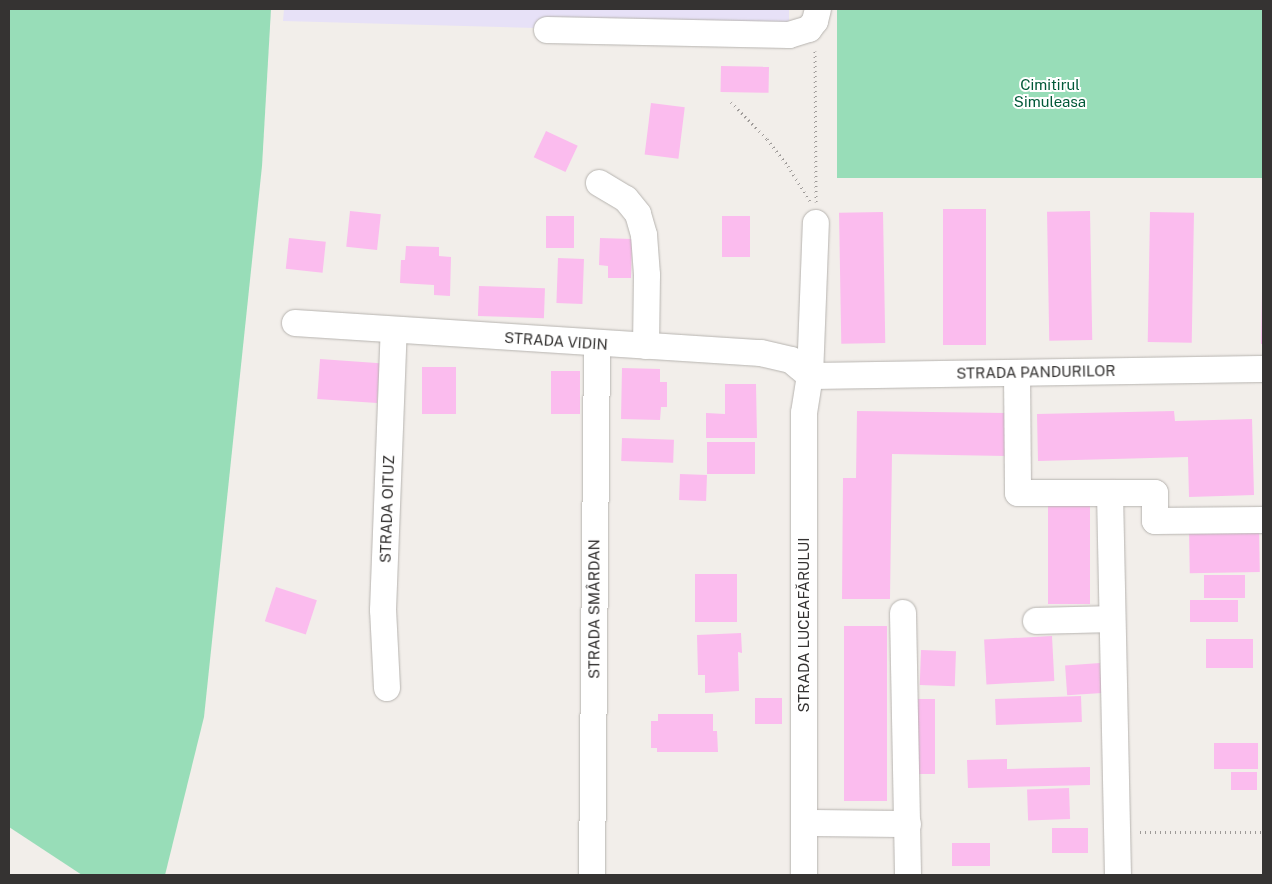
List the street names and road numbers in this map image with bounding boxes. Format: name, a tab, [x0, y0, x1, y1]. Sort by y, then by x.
street label: STRADA VIDIN	[503, 328, 609, 354]
street label: STRADA PANDURILOR	[956, 362, 1116, 382]
street label: STRADA OITUZ	[376, 455, 398, 563]
street label: STRADA LUCEAFĂRULUI	[795, 538, 813, 712]
street label: STRADA SMÂRDAN	[585, 539, 603, 679]

